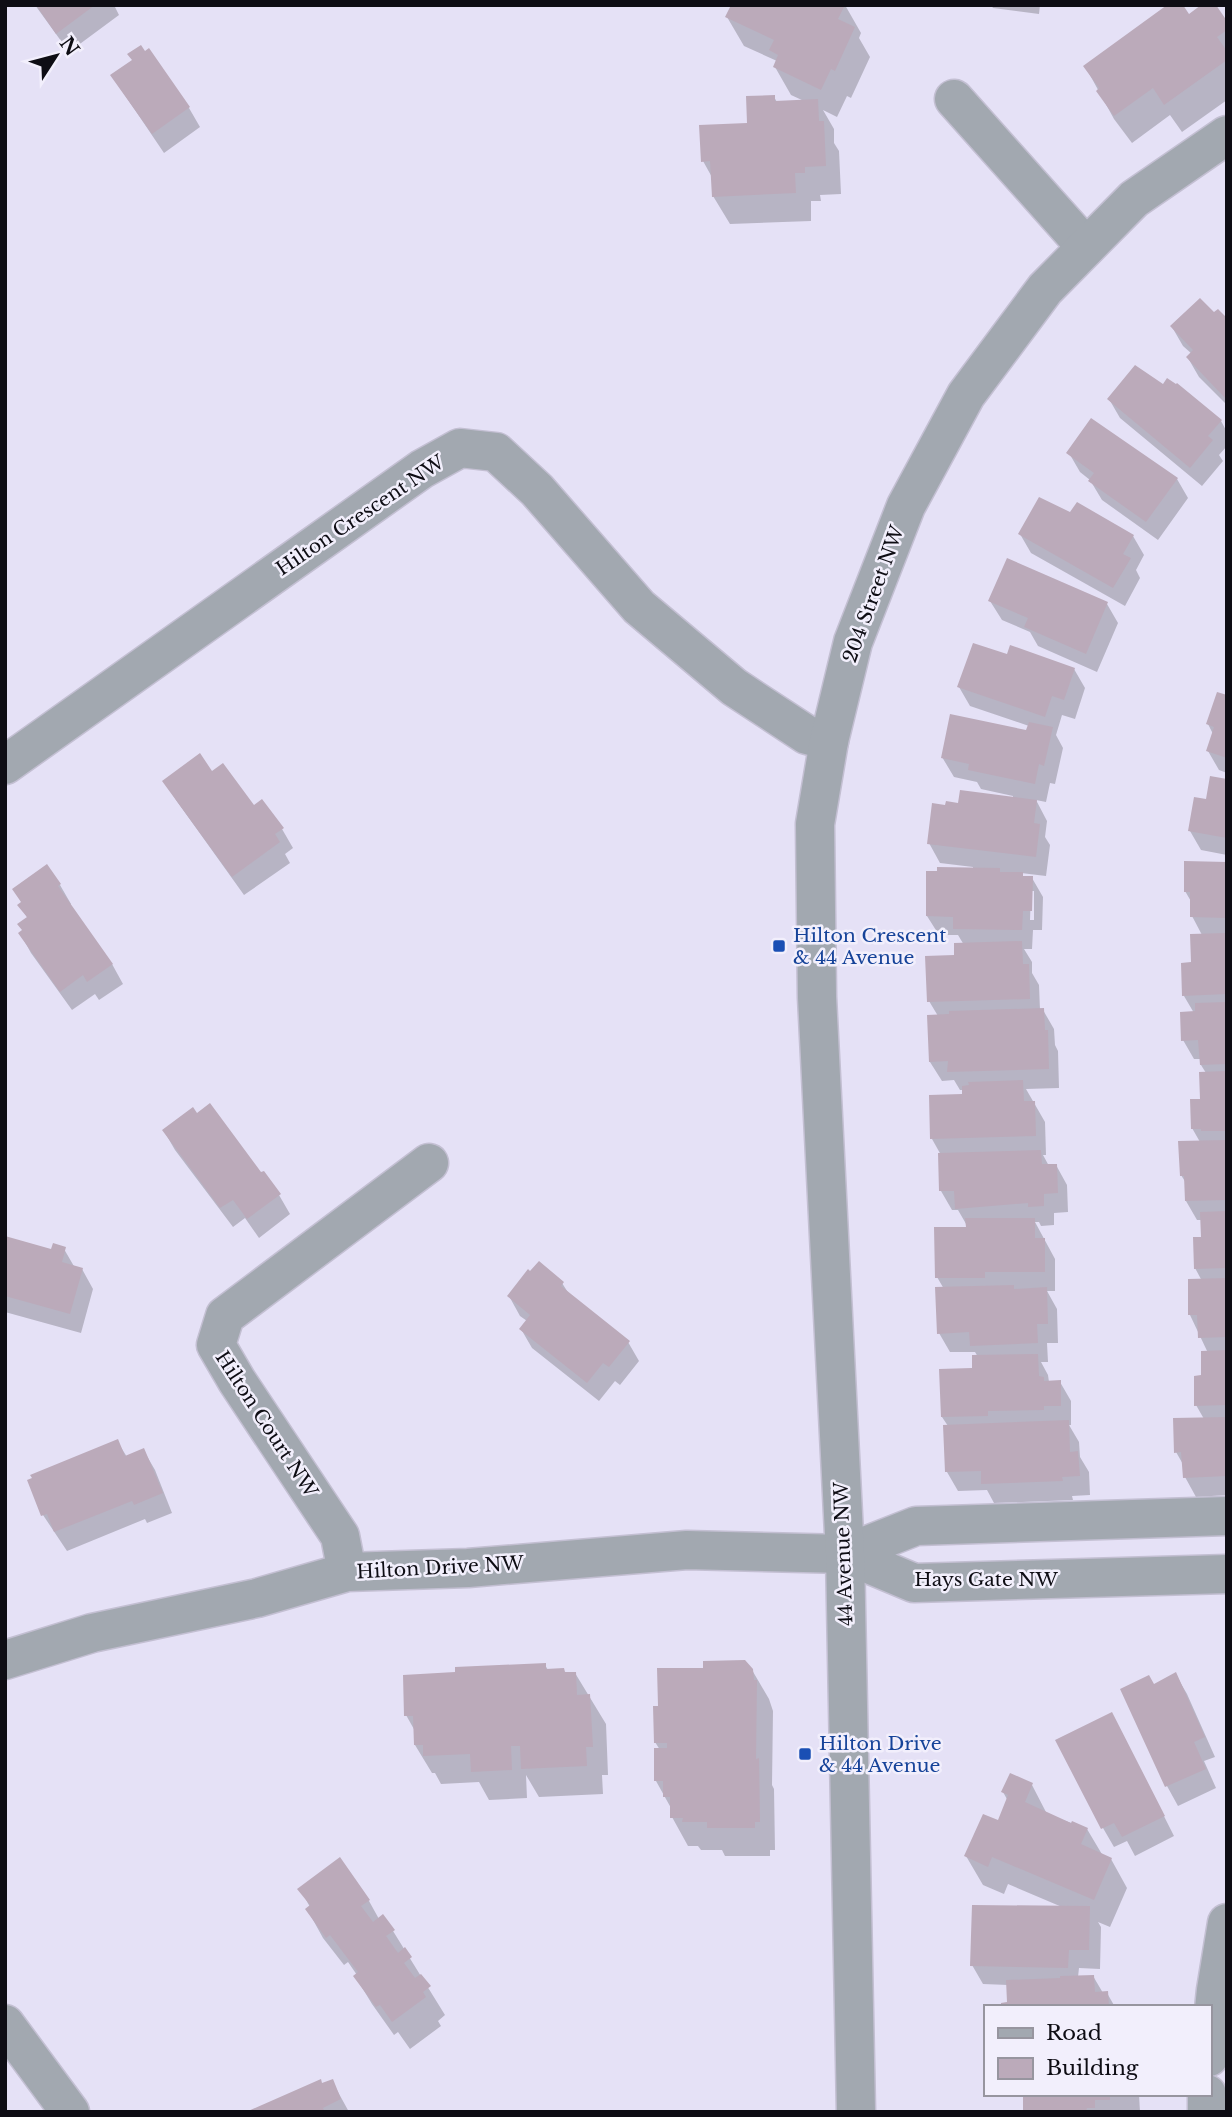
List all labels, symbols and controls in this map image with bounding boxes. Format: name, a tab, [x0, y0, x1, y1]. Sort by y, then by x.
north arrow	[21, 21, 91, 91]
text: N	[55, 32, 84, 60]
street label: Hilton Crescent NW	[272, 450, 449, 580]
street label: 204 Street NW	[838, 522, 909, 666]
place label: Hilton Crescent & 44 Avenue	[793, 924, 947, 969]
marker: Hilton Crescent & 44 Avenue	[771, 938, 787, 954]
street label: Hilton Court NW	[211, 1347, 323, 1502]
street label: 44 Avenue NW	[829, 1481, 858, 1626]
street label: Hilton Drive NW	[356, 1552, 525, 1583]
street label: Hays Gate NW	[914, 1568, 1059, 1591]
place label: Hilton Drive & 44 Avenue	[819, 1732, 942, 1777]
marker: Hilton Drive & 44 Avenue	[797, 1746, 813, 1762]
legend	[984, 2005, 1211, 2096]
text: Road	[1046, 2020, 1102, 2046]
text: Building	[1046, 2055, 1139, 2081]

